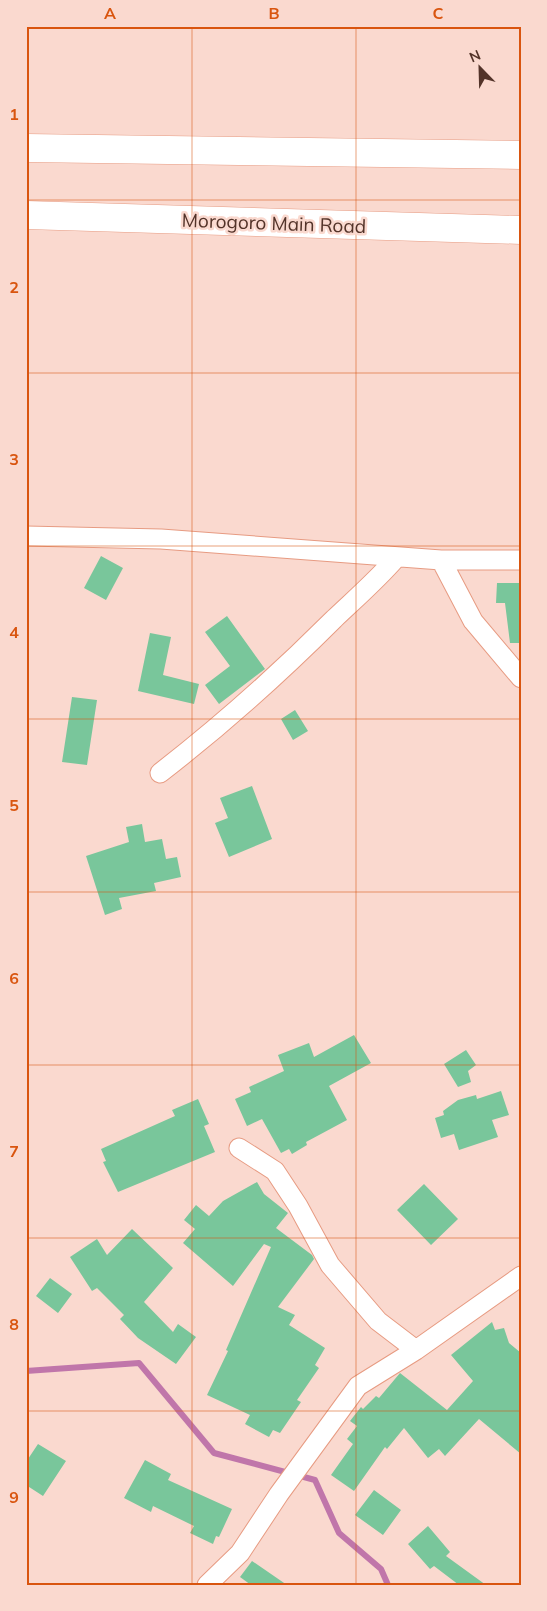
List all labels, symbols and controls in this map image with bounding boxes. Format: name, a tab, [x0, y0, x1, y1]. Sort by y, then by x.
text: A	[104, 3, 116, 23]
text: B	[268, 3, 280, 23]
text: C	[433, 3, 444, 23]
north arrow	[454, 42, 504, 92]
text: N	[467, 46, 483, 66]
text: 1	[9, 104, 19, 124]
street label: Morogoro Main Road	[181, 208, 367, 238]
text: 2	[9, 277, 19, 297]
text: 3	[9, 449, 19, 469]
text: 4	[9, 622, 19, 642]
text: 5	[9, 795, 19, 815]
text: 6	[9, 968, 19, 988]
text: 7	[9, 1141, 19, 1161]
text: 8	[9, 1314, 19, 1334]
text: 9	[9, 1487, 19, 1507]

